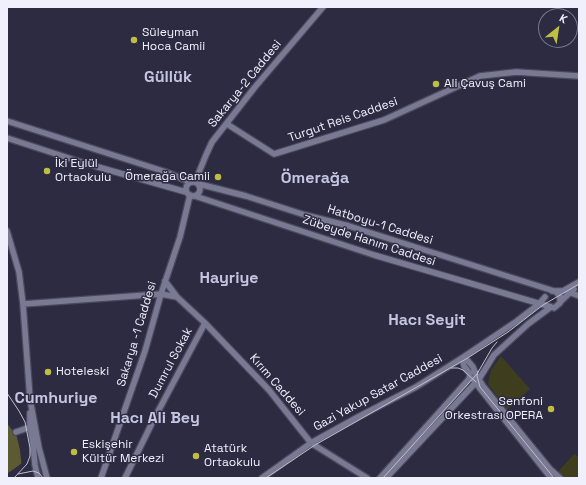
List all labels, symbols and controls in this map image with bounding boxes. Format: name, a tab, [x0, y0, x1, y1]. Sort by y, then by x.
north arrow	[538, 8, 578, 48]
text: K	[557, 11, 570, 26]
place label: Süleyman Hoca Camii	[142, 26, 205, 54]
marker: Süleyman Hoca Camii	[129, 35, 139, 45]
street label: Sakarya-2 Caddesi	[205, 37, 285, 131]
district label: Güllük	[144, 68, 192, 88]
place label: Ali Çavuş Cami	[444, 77, 526, 91]
marker: Ali Çavuş Cami	[431, 79, 441, 89]
street label: Turgut Reis Caddesi	[286, 95, 400, 145]
place label: İki Eylül Ortaokulu	[55, 157, 111, 185]
marker: İki Eylül Ortaokulu	[42, 166, 52, 176]
district label: Ömerağa	[281, 169, 349, 189]
place label: Ömerağa Camii	[125, 170, 210, 184]
marker: Ömerağa Camii	[213, 172, 223, 182]
street label: Hatboyu-1 Caddesi	[326, 202, 434, 248]
street label: Zübeyde Hanım Caddesi	[301, 213, 437, 269]
district label: Hayriye	[199, 269, 259, 289]
street label: Sakarya -1 Caddesi	[114, 280, 160, 388]
district label: Hacı Seyit	[388, 311, 466, 331]
street label: Dumrul Sokak	[146, 325, 196, 401]
street label: Kırım Caddesi	[246, 351, 308, 419]
street label: Gazi Yakup Satar Caddesi	[311, 352, 445, 434]
place label: Hoteleski	[56, 365, 109, 379]
marker: Hoteleski	[43, 367, 53, 377]
district label: Cumhuriye	[14, 389, 98, 409]
place label: Senfoni Orkestrası OPERA	[445, 395, 543, 423]
marker: Senfoni Orkestrası OPERA	[546, 404, 556, 414]
district label: Hacı Ali Bey	[110, 409, 200, 429]
place label: Eskişehir Kültür Merkezi	[82, 438, 164, 466]
place label: Atatürk Ortaokulu	[204, 442, 260, 470]
marker: Eskişehir Kültür Merkezi	[69, 447, 79, 457]
marker: Atatürk Ortaokulu	[191, 451, 201, 461]

